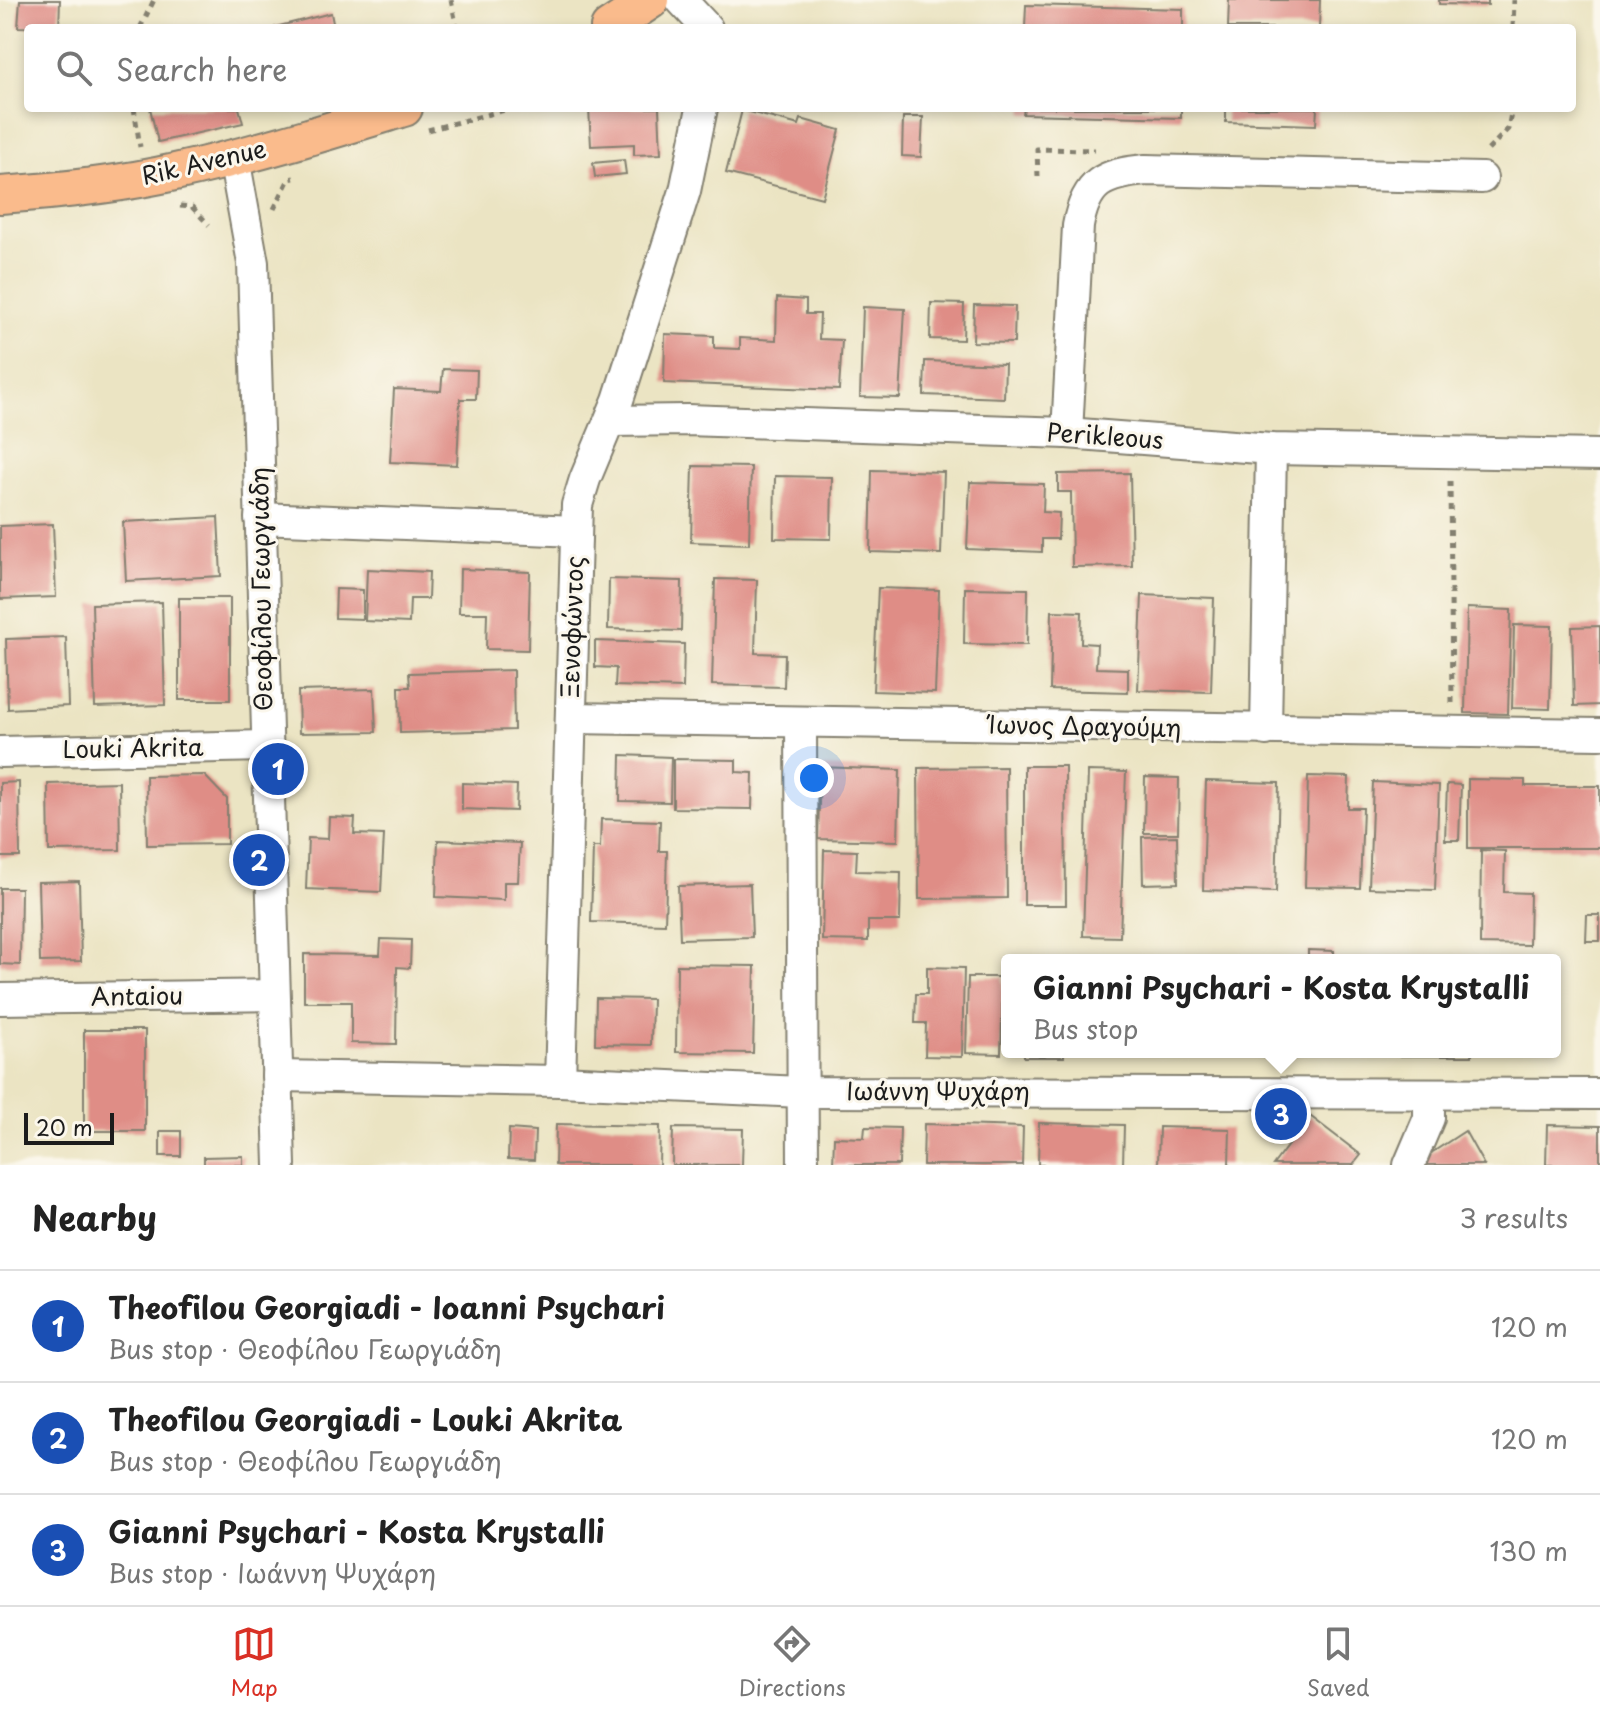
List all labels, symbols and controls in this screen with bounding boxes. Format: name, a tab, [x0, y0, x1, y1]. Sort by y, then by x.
search box	[24, 24, 1576, 112]
icon: search	[52, 46, 96, 90]
text: Search here	[116, 46, 288, 91]
street label: Rik Avenue	[138, 129, 269, 193]
street label: Perikleous	[1046, 413, 1165, 457]
street label: Θεοφίλου Γεωργιάδη	[240, 467, 280, 711]
street label: Ξενοφώντος	[551, 555, 591, 699]
street label: Ίωνος Δραγούμη	[985, 705, 1182, 745]
street label: Louki Akrita	[62, 728, 204, 766]
pin: 1	[252, 739, 304, 799]
your location	[794, 758, 834, 798]
pin: 2	[233, 830, 285, 890]
popup	[1001, 954, 1561, 1058]
text: Gianni Psychari - Kosta Krystalli	[1033, 964, 1529, 1009]
street label: Antaiou	[91, 976, 183, 1014]
text: Bus stop	[1033, 1009, 1138, 1048]
street label: Ιωάννη Ψυχάρη	[846, 1072, 1030, 1108]
pin: 3	[1255, 1084, 1307, 1144]
scale bar	[24, 1109, 114, 1145]
text: 20 m	[36, 1110, 93, 1143]
text: Nearby	[32, 1191, 157, 1243]
text: 3 results	[1460, 1198, 1568, 1237]
text: Theofilou Georgiadi - Ioanni Psychari	[108, 1284, 665, 1329]
text: 1	[52, 1307, 64, 1346]
text: 120 m	[1491, 1307, 1568, 1346]
text: Bus stop · Θεοφίλου Γεωργιάδη	[108, 1329, 502, 1368]
text: Theofilou Georgiadi - Louki Akrita	[108, 1396, 622, 1441]
text: 2	[49, 1419, 67, 1458]
text: 120 m	[1491, 1419, 1568, 1458]
text: Bus stop · Θεοφίλου Γεωργιάδη	[108, 1441, 502, 1480]
text: Gianni Psychari - Kosta Krystalli	[108, 1508, 605, 1553]
text: 3	[49, 1531, 67, 1570]
text: 130 m	[1489, 1531, 1568, 1570]
text: Bus stop · Ιωάννη Ψυχάρη	[108, 1553, 436, 1592]
tab: Map	[231, 1622, 278, 1703]
tab: Directions	[739, 1622, 846, 1703]
tab: Saved	[1307, 1622, 1369, 1703]

